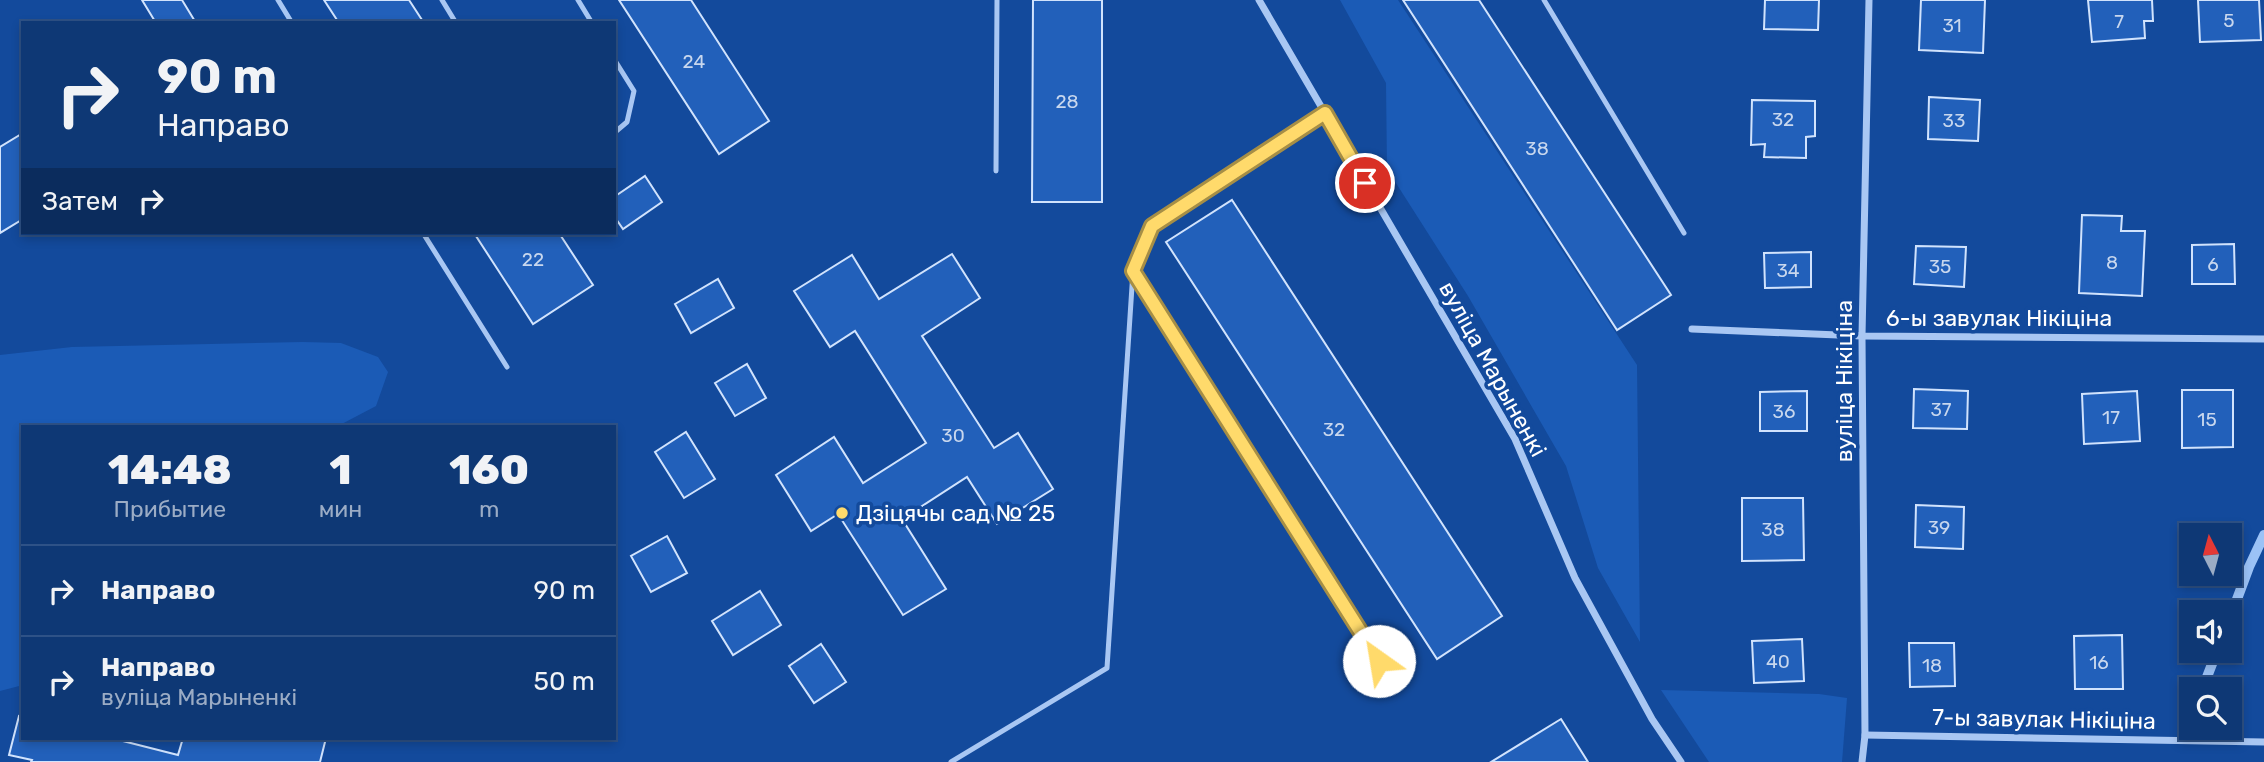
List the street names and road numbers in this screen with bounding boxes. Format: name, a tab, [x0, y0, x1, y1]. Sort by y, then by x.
street label: вуліца Марыненкі	[1433, 276, 1553, 462]
street label: вуліца Нікіціна	[1830, 300, 1858, 462]
street label: 6-ы завулак Нікіціна	[1886, 304, 2112, 332]
street label: 7-ы завулак Нікіціна	[1932, 703, 2156, 735]

